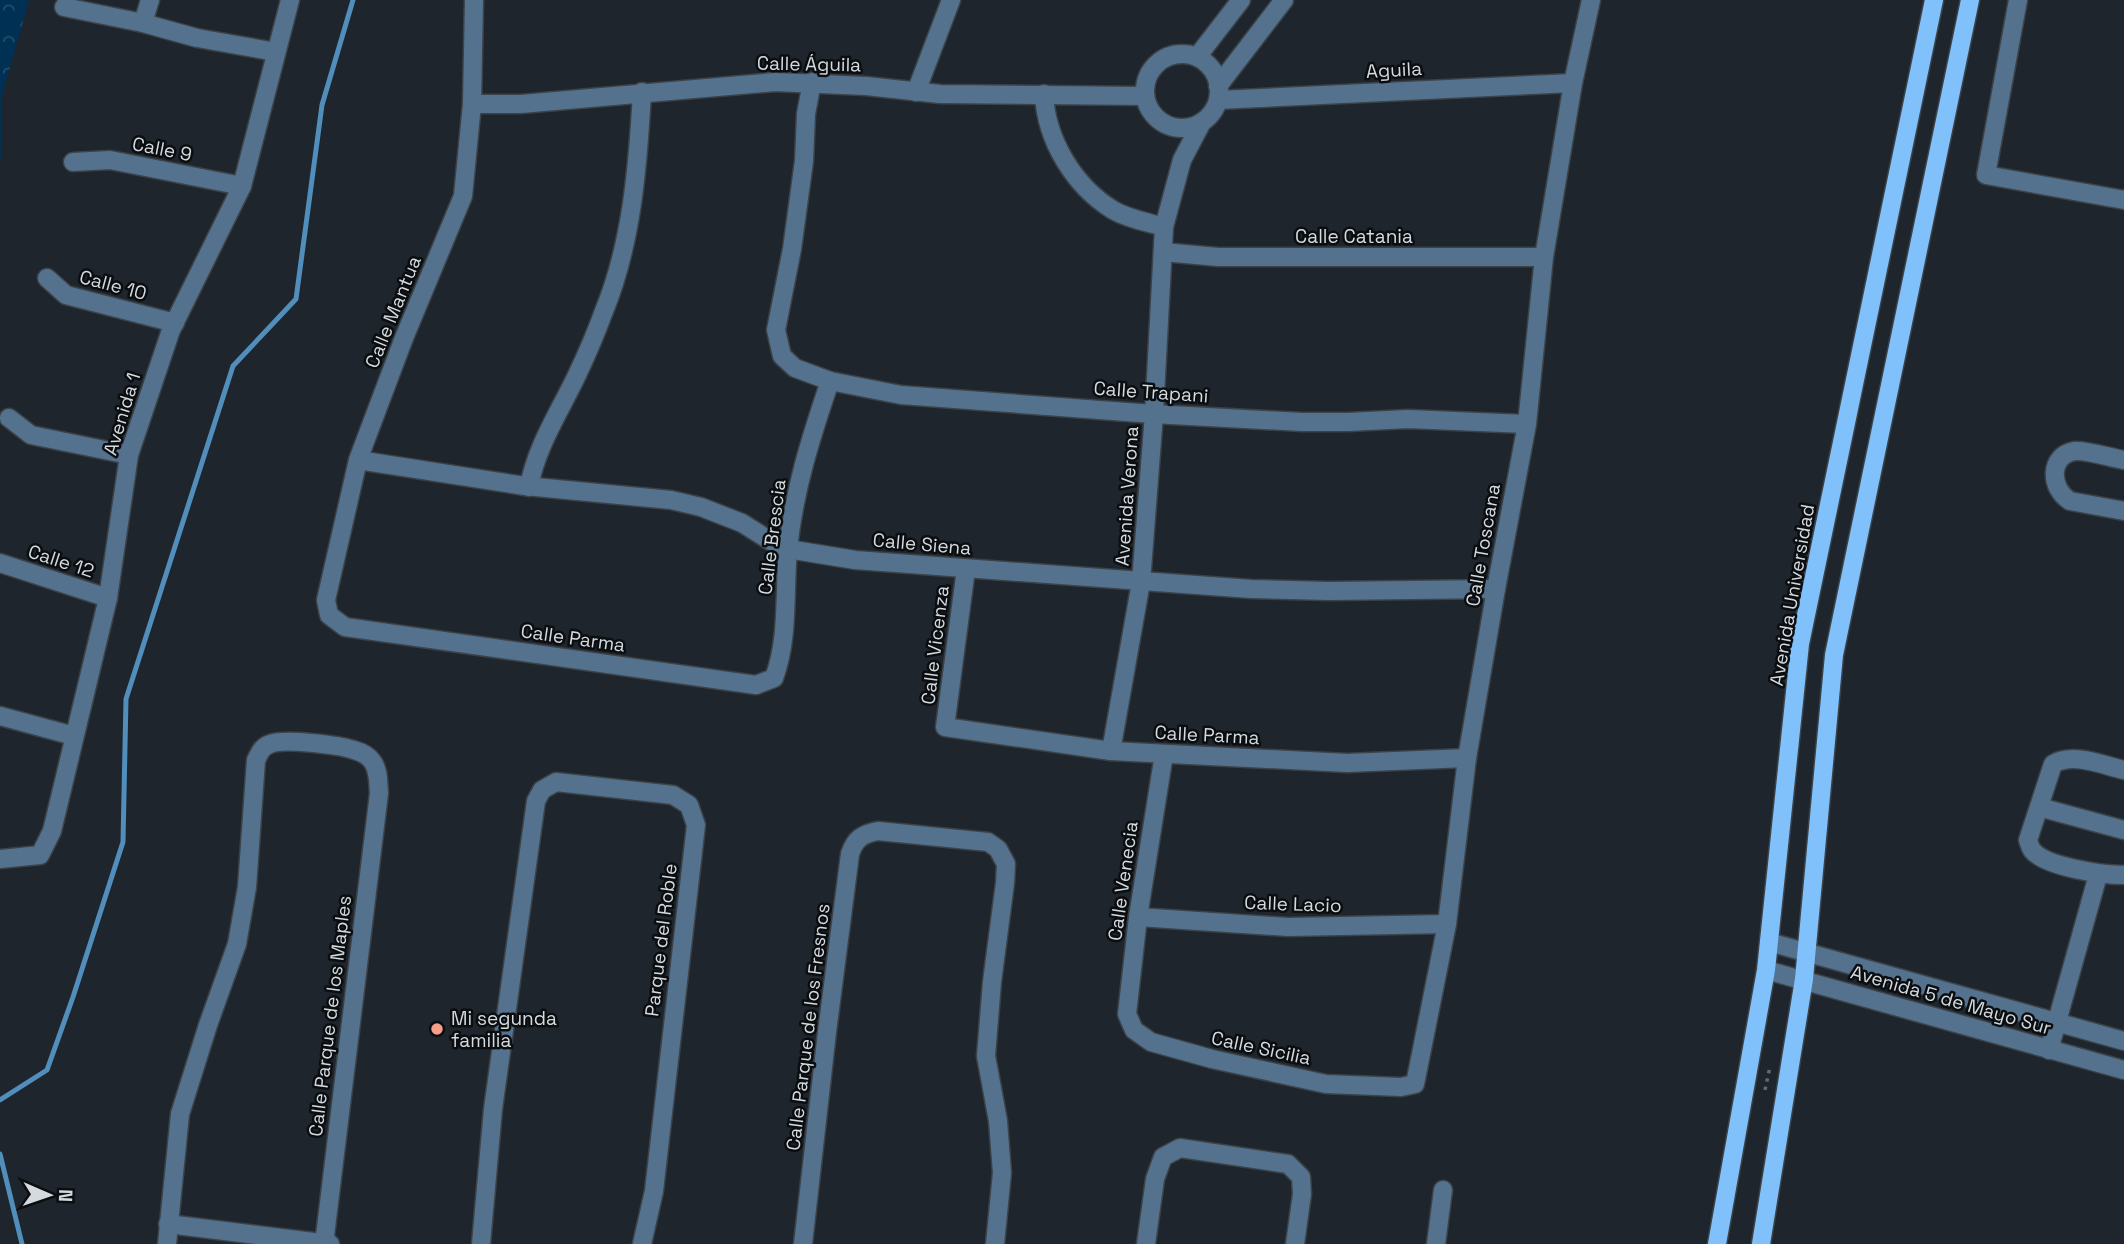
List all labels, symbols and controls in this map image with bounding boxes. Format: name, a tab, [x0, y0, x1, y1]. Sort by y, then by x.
street label: Calle Águila	[757, 51, 861, 77]
street label: Aguila	[1365, 56, 1423, 84]
street label: Calle 9	[130, 131, 194, 167]
street label: Calle Catania	[1295, 224, 1413, 249]
street label: Calle Mantua	[359, 252, 427, 372]
street label: Calle 10	[77, 264, 149, 306]
street label: Avenida 1	[98, 370, 146, 458]
street label: Calle Trapani	[1093, 376, 1209, 408]
street label: Avenida Verona	[1110, 425, 1144, 567]
street label: Calle Brescia	[753, 478, 791, 596]
street label: Calle Toscana	[1460, 482, 1506, 608]
street label: Avenida Universidad	[1764, 502, 1820, 688]
street label: Calle Siena	[872, 527, 972, 561]
street label: Calle 12	[25, 539, 97, 583]
street label: Calle Vicenza	[915, 584, 955, 706]
street label: Calle Parma	[519, 618, 627, 658]
street label: Calle Parma	[1154, 720, 1260, 750]
street label: Calle Venecia	[1102, 820, 1144, 942]
street label: Parque del Roble	[639, 862, 683, 1018]
street label: Calle Lacio	[1244, 890, 1342, 918]
street label: Calle Parque de los Maples	[303, 894, 357, 1138]
street label: Calle Parque de los Fresnos	[780, 902, 836, 1152]
street label: Avenida 5 de Mayo Sur	[1848, 959, 2054, 1041]
place label: Mi segunda familia	[451, 1006, 557, 1053]
marker: Mi segunda familia	[429, 1021, 445, 1037]
street label: Calle Sicilia	[1209, 1025, 1313, 1071]
north arrow	[14, 1160, 84, 1230]
text: N	[53, 1189, 78, 1202]

